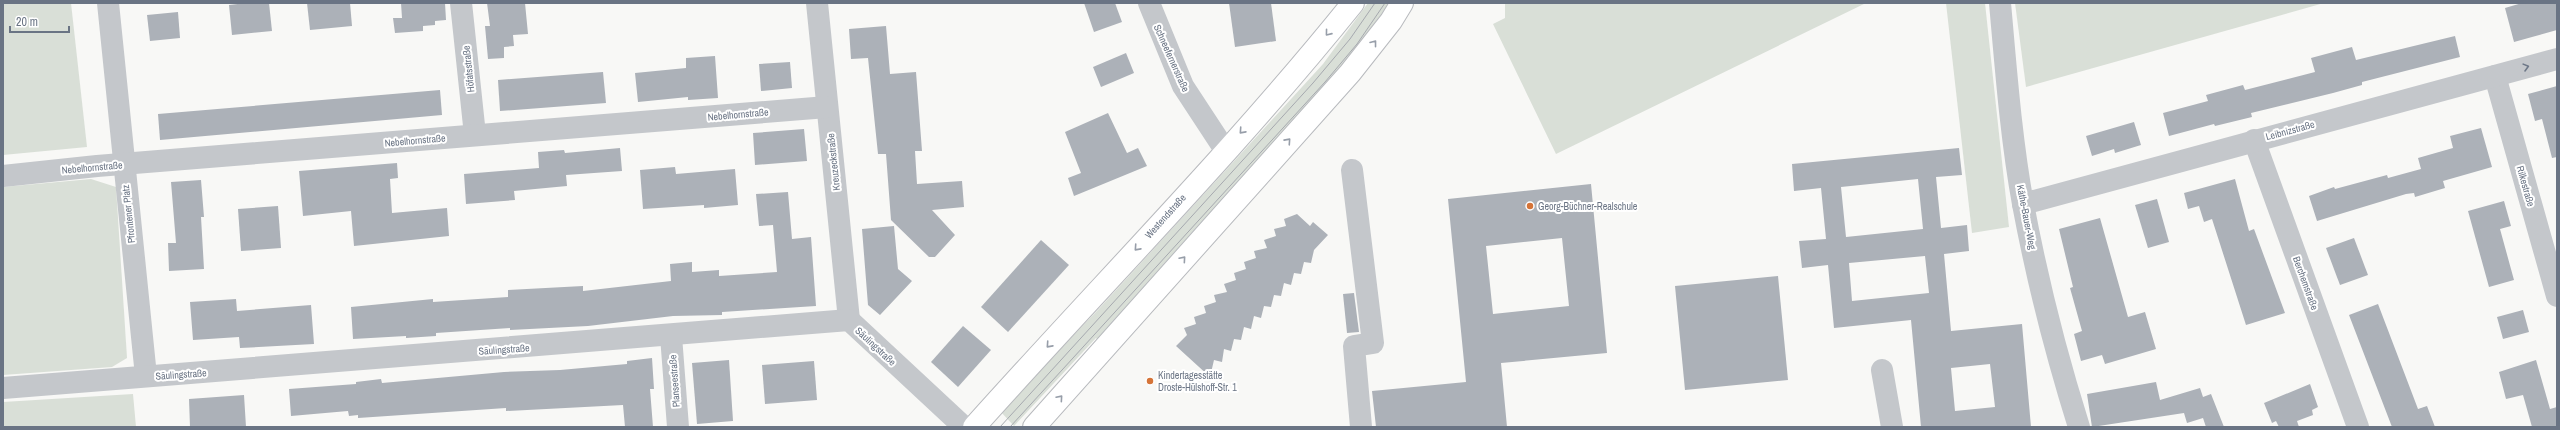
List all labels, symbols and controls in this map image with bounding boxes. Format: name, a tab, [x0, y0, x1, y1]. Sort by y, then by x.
scale bar	[10, 8, 69, 34]
text: 20 m	[16, 14, 38, 30]
street label: Schneefernerstraße	[1151, 22, 1192, 94]
one-way arrow	[1326, 29, 1333, 36]
one-way arrow	[1369, 41, 1376, 48]
street label: Höfatsstraße	[460, 44, 477, 93]
one-way arrow	[2522, 63, 2529, 72]
street label: Nebelhornstraße	[707, 105, 769, 124]
street label: Leibnizstraße	[2264, 118, 2316, 143]
one-way arrow	[1240, 126, 1247, 134]
street label: Nebelhornstraße	[384, 131, 446, 150]
street label: Kreuzeckstraße	[824, 132, 843, 191]
one-way arrow	[1284, 138, 1291, 146]
street label: Nebelhornstraße	[61, 158, 123, 177]
street label: Rilkestraße	[2513, 164, 2538, 208]
street label: Pfrontener Platz	[119, 184, 138, 244]
street label: Käthe-Bauer-Weg	[2014, 184, 2039, 251]
street label: Westendstraße	[1142, 191, 1189, 241]
place label: Georg-Büchner-Realschule	[1538, 200, 1638, 213]
marker: Georg-Büchner-Realschule	[1525, 201, 1535, 211]
one-way arrow	[1134, 243, 1141, 251]
street label: Berchemstraße	[2290, 255, 2321, 312]
one-way arrow	[1178, 256, 1185, 263]
street label: Säulingstraße	[853, 324, 899, 369]
one-way arrow	[1047, 340, 1054, 347]
street label: Säulingstraße	[478, 341, 530, 358]
street label: Planseestraße	[666, 354, 683, 408]
street label: Säulingstraße	[155, 366, 207, 383]
place label: Kindertagesstätte Droste-Hülshoff-Str. 1	[1158, 369, 1237, 394]
marker: Kindertagesstätte Droste-Hülshoff-Str. 1	[1145, 376, 1155, 386]
one-way arrow	[1056, 395, 1063, 403]

